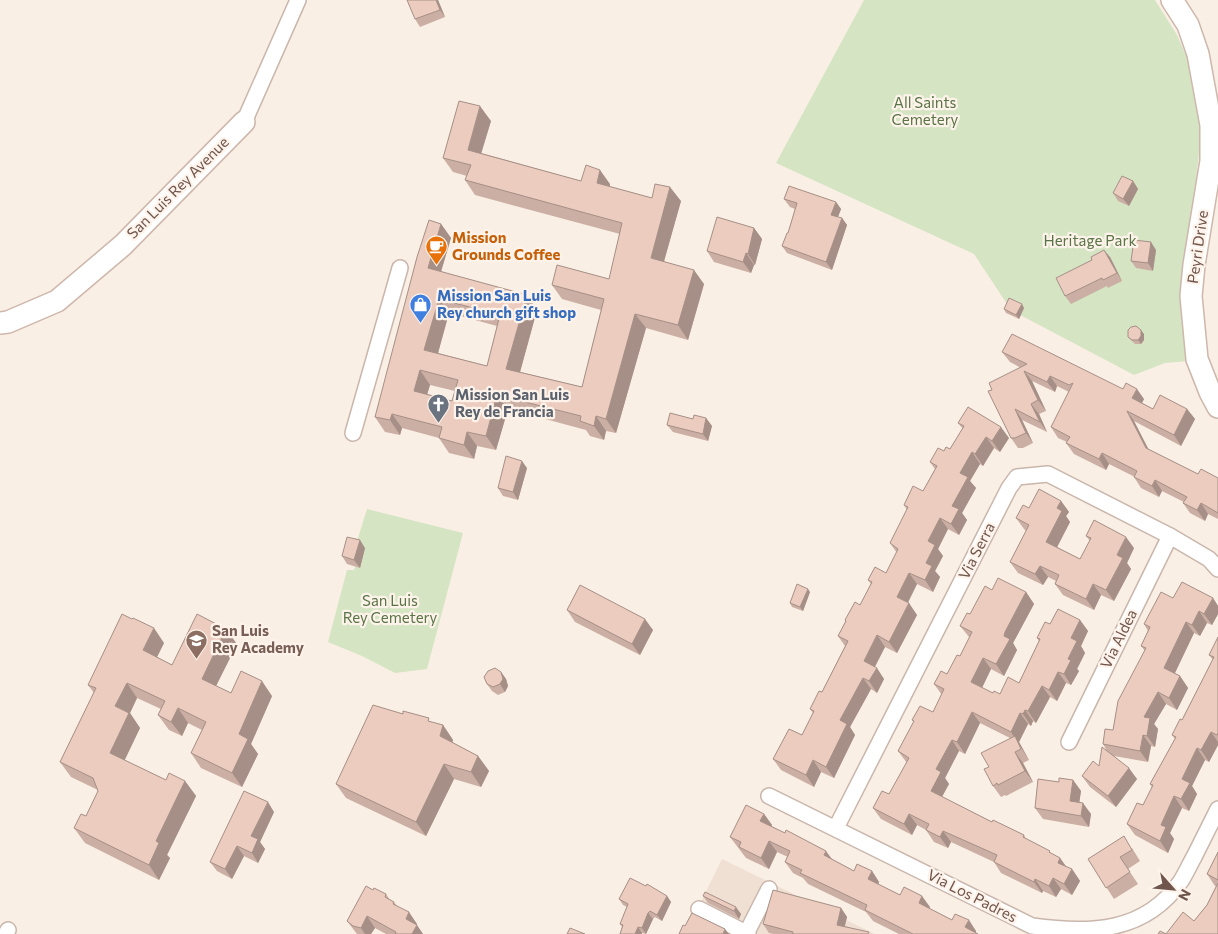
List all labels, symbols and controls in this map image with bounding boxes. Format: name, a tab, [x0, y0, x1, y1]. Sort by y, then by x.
park label: All Saints Cemetery	[892, 93, 959, 128]
street label: San Luis Rey Avenue	[123, 133, 232, 242]
street label: Peyri Drive	[1183, 209, 1211, 285]
place label: Mission Grounds Coffee	[452, 228, 560, 263]
park label: Heritage Park	[1043, 231, 1137, 249]
cafe icon: Mission Grounds Coffee	[424, 235, 448, 266]
place label: Mission San Luis Rey church gift shop	[437, 286, 576, 321]
shop icon: Mission San Luis Rey church gift shop	[409, 293, 433, 324]
place label: Mission San Luis Rey de Francia	[455, 385, 569, 420]
church icon: Mission San Luis Rey de Francia	[427, 392, 451, 423]
street label: Via Serra	[954, 519, 998, 582]
park label: San Luis Rey Cemetery	[343, 591, 438, 626]
street label: Via Aldea	[1096, 606, 1140, 671]
place label: San Luis Rey Academy	[212, 621, 305, 656]
school or university icon: San Luis Rey Academy	[184, 628, 208, 659]
north arrow	[1148, 864, 1198, 914]
street label: Via Los Padres	[925, 865, 1021, 926]
text: N	[1175, 887, 1195, 904]

